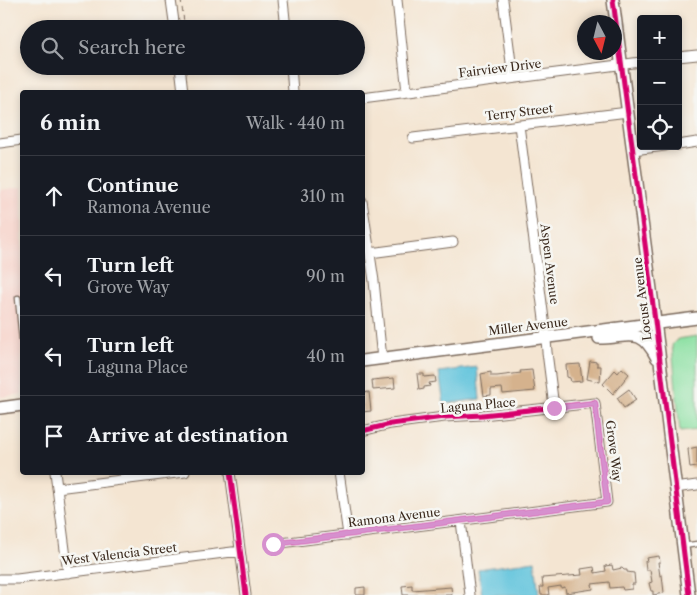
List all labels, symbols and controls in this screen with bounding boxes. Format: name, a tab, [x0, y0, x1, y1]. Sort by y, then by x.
north arrow	[577, 15, 622, 60]
map controls	[637, 15, 682, 150]
button: +	[637, 15, 682, 60]
search box	[20, 20, 365, 75]
icon: search	[38, 34, 66, 62]
text: Search here	[78, 36, 186, 59]
street label: Fairview Drive	[458, 55, 542, 81]
button: −	[637, 60, 682, 105]
street label: Terry Street	[484, 100, 554, 124]
button: locate	[637, 105, 682, 150]
text: 6 min	[40, 110, 101, 135]
text: Walk · 440 m	[246, 113, 345, 133]
text: Continue	[87, 174, 179, 197]
icon: ahead	[40, 182, 68, 210]
text: 310 m	[300, 186, 345, 206]
text: Ramona Avenue	[87, 197, 211, 217]
street label: Aspen Avenue	[537, 222, 562, 305]
text: Turn left	[87, 254, 174, 277]
street label: Locust Avenue	[629, 256, 655, 341]
icon: left	[40, 262, 68, 290]
text: 90 m	[306, 266, 345, 286]
text: Grove Way	[87, 277, 170, 297]
street label: Miller Avenue	[487, 314, 569, 338]
text: Turn left	[87, 334, 174, 357]
icon: left	[40, 342, 68, 370]
text: 40 m	[306, 346, 345, 366]
text: Laguna Place	[87, 357, 188, 377]
street label: Laguna Place	[440, 394, 517, 416]
route end	[543, 397, 566, 420]
street label: Grove Way	[603, 419, 625, 483]
icon: arrive	[40, 422, 68, 450]
text: Arrive at destination	[87, 424, 288, 447]
street label: Ramona Avenue	[347, 504, 441, 530]
route start	[262, 533, 285, 556]
street label: West Valencia Street	[60, 539, 178, 569]

